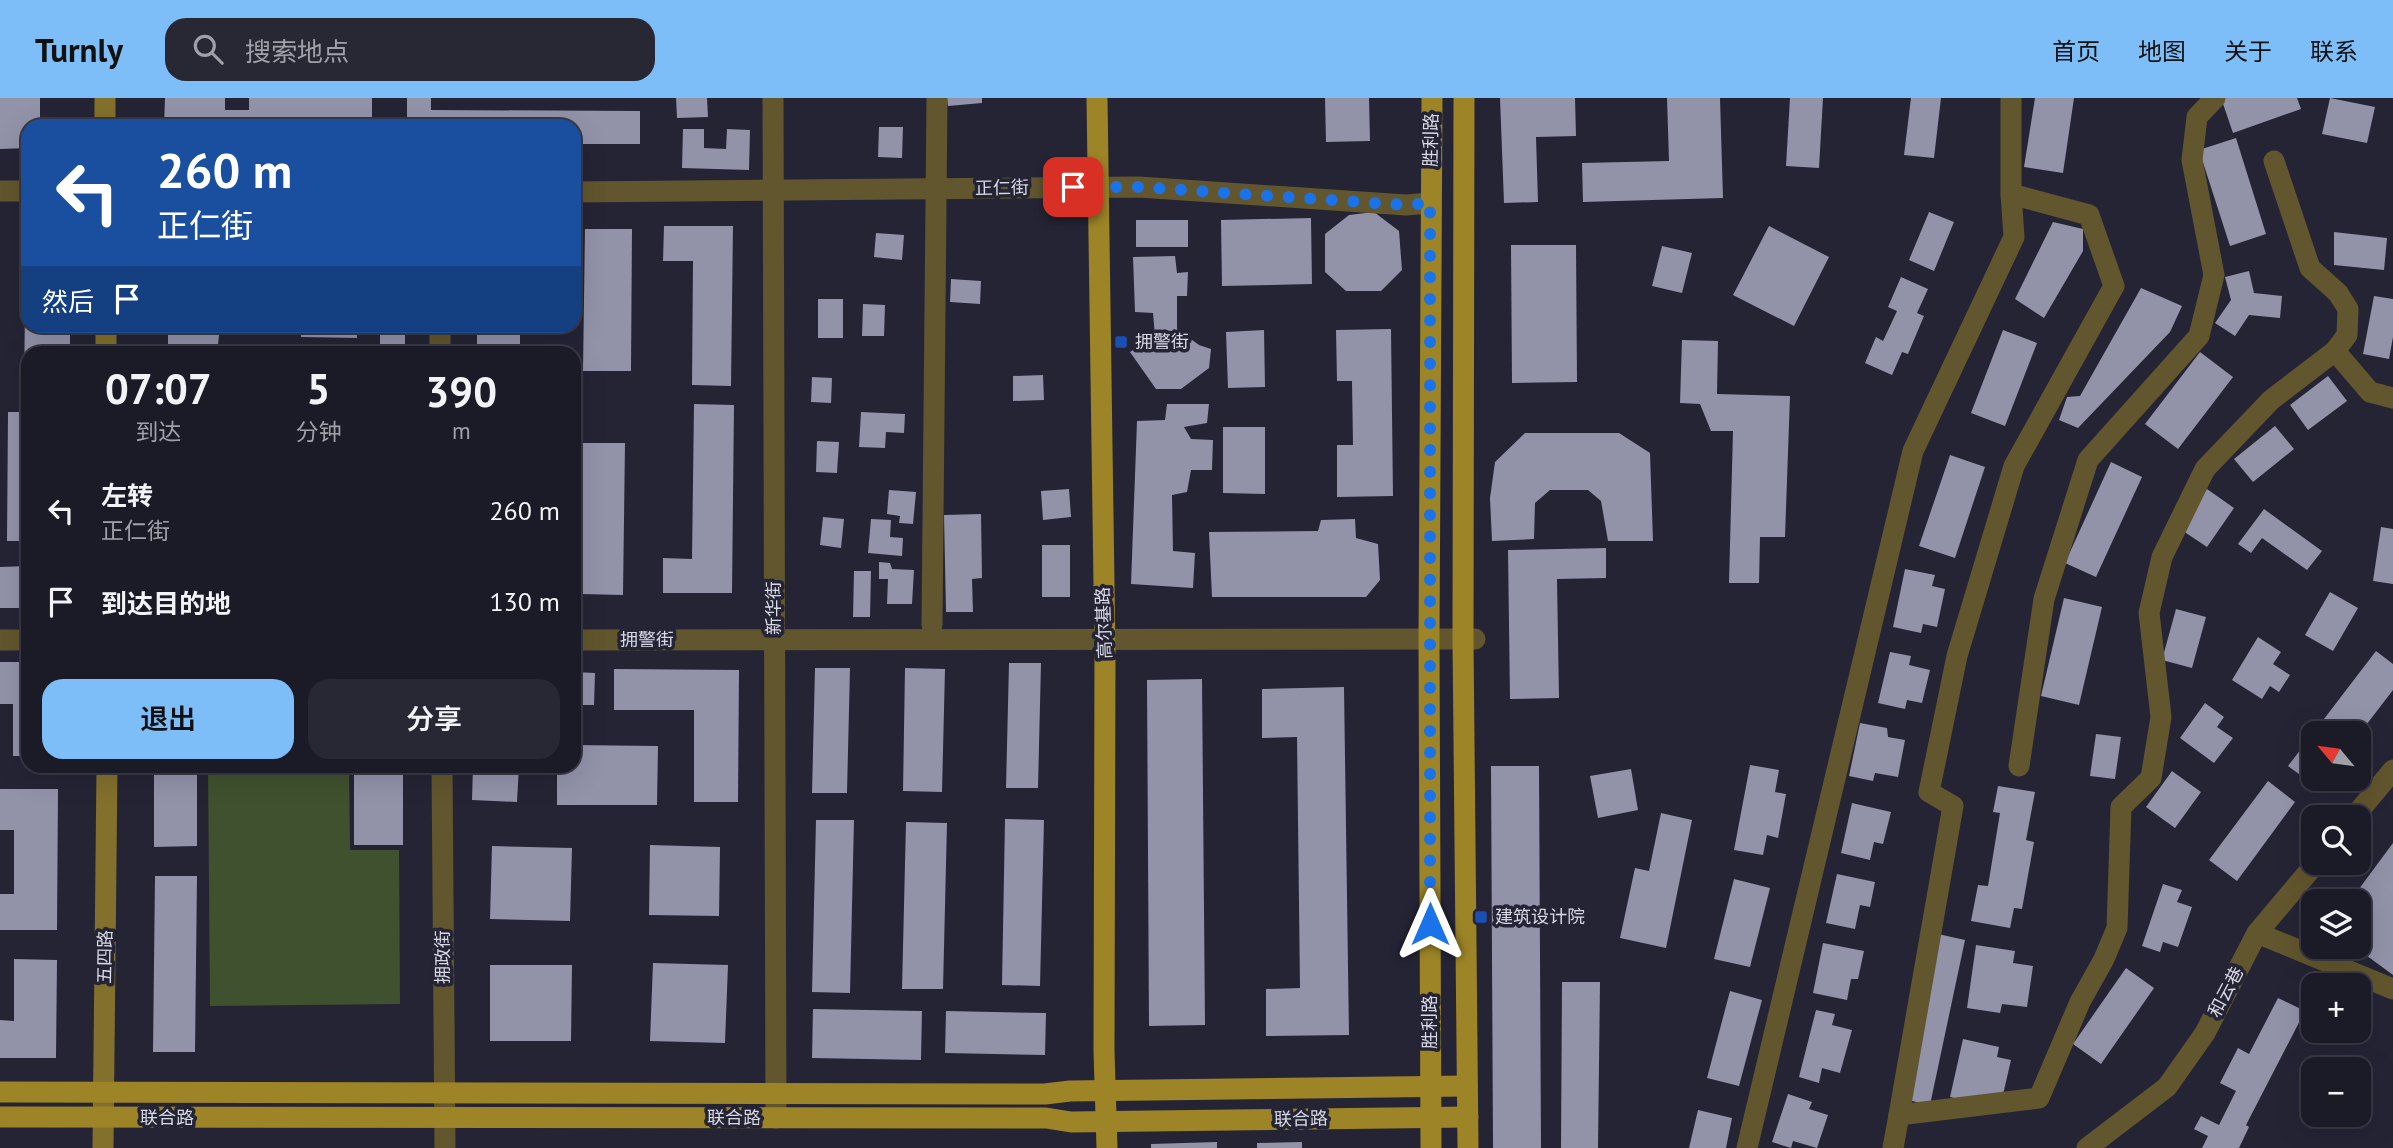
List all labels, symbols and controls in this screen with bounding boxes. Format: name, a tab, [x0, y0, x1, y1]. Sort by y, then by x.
search box	[165, 18, 655, 81]
text: Turnly	[35, 28, 123, 71]
icon: search	[189, 30, 227, 68]
text: 搜索地点	[245, 35, 349, 68]
text: 首页	[2052, 36, 2100, 67]
text: 地图	[2138, 36, 2186, 67]
text: 关于	[2224, 36, 2272, 67]
text: 联系	[2310, 36, 2358, 67]
street label: 胜利路	[1419, 113, 1442, 167]
text: 260 m	[157, 138, 292, 202]
icon: left	[42, 147, 133, 238]
pin	[1043, 157, 1103, 217]
icon: arrive	[1054, 168, 1092, 206]
street label: 正仁街	[975, 176, 1029, 199]
text: 正仁街	[157, 204, 253, 246]
icon: arrive	[108, 280, 146, 318]
text: 然后	[42, 285, 94, 318]
place label: 拥警街	[1135, 330, 1189, 353]
marker: 拥警街	[1113, 334, 1129, 350]
text: 07:07	[105, 361, 212, 416]
text: 5	[307, 361, 330, 416]
text: 390	[426, 364, 497, 419]
text: m	[452, 416, 471, 445]
text: 到达	[135, 417, 181, 446]
text: 分钟	[296, 417, 342, 446]
text: 左转	[101, 479, 153, 512]
icon: left	[42, 492, 80, 530]
text: 260 m	[489, 494, 560, 527]
text: 正仁街	[101, 516, 170, 545]
street label: 新华街	[762, 581, 785, 635]
icon: arrive	[42, 583, 80, 621]
text: 130 m	[489, 585, 560, 618]
text: 到达目的地	[101, 587, 231, 620]
street label: 高尔基路	[1091, 587, 1116, 659]
street label: 拥警街	[620, 628, 674, 651]
button: 退出	[42, 679, 294, 759]
button: 分享	[308, 679, 560, 759]
north arrow	[2301, 721, 2371, 791]
map controls	[2301, 721, 2371, 1127]
button: search	[2301, 805, 2371, 875]
position arrow	[1393, 887, 1467, 961]
button: layers	[2301, 889, 2371, 959]
place label: 建筑设计院	[1495, 905, 1585, 928]
marker: 建筑设计院	[1473, 909, 1489, 925]
street label: 五四路	[93, 930, 116, 984]
street label: 拥政街	[431, 930, 454, 984]
street label: 和云巷	[2203, 963, 2248, 1021]
button: +	[2301, 973, 2371, 1043]
street label: 胜利路	[1418, 995, 1441, 1049]
button: −	[2301, 1057, 2371, 1127]
street label: 联合路	[140, 1106, 194, 1129]
street label: 联合路	[707, 1106, 761, 1129]
street label: 联合路	[1274, 1107, 1328, 1130]

